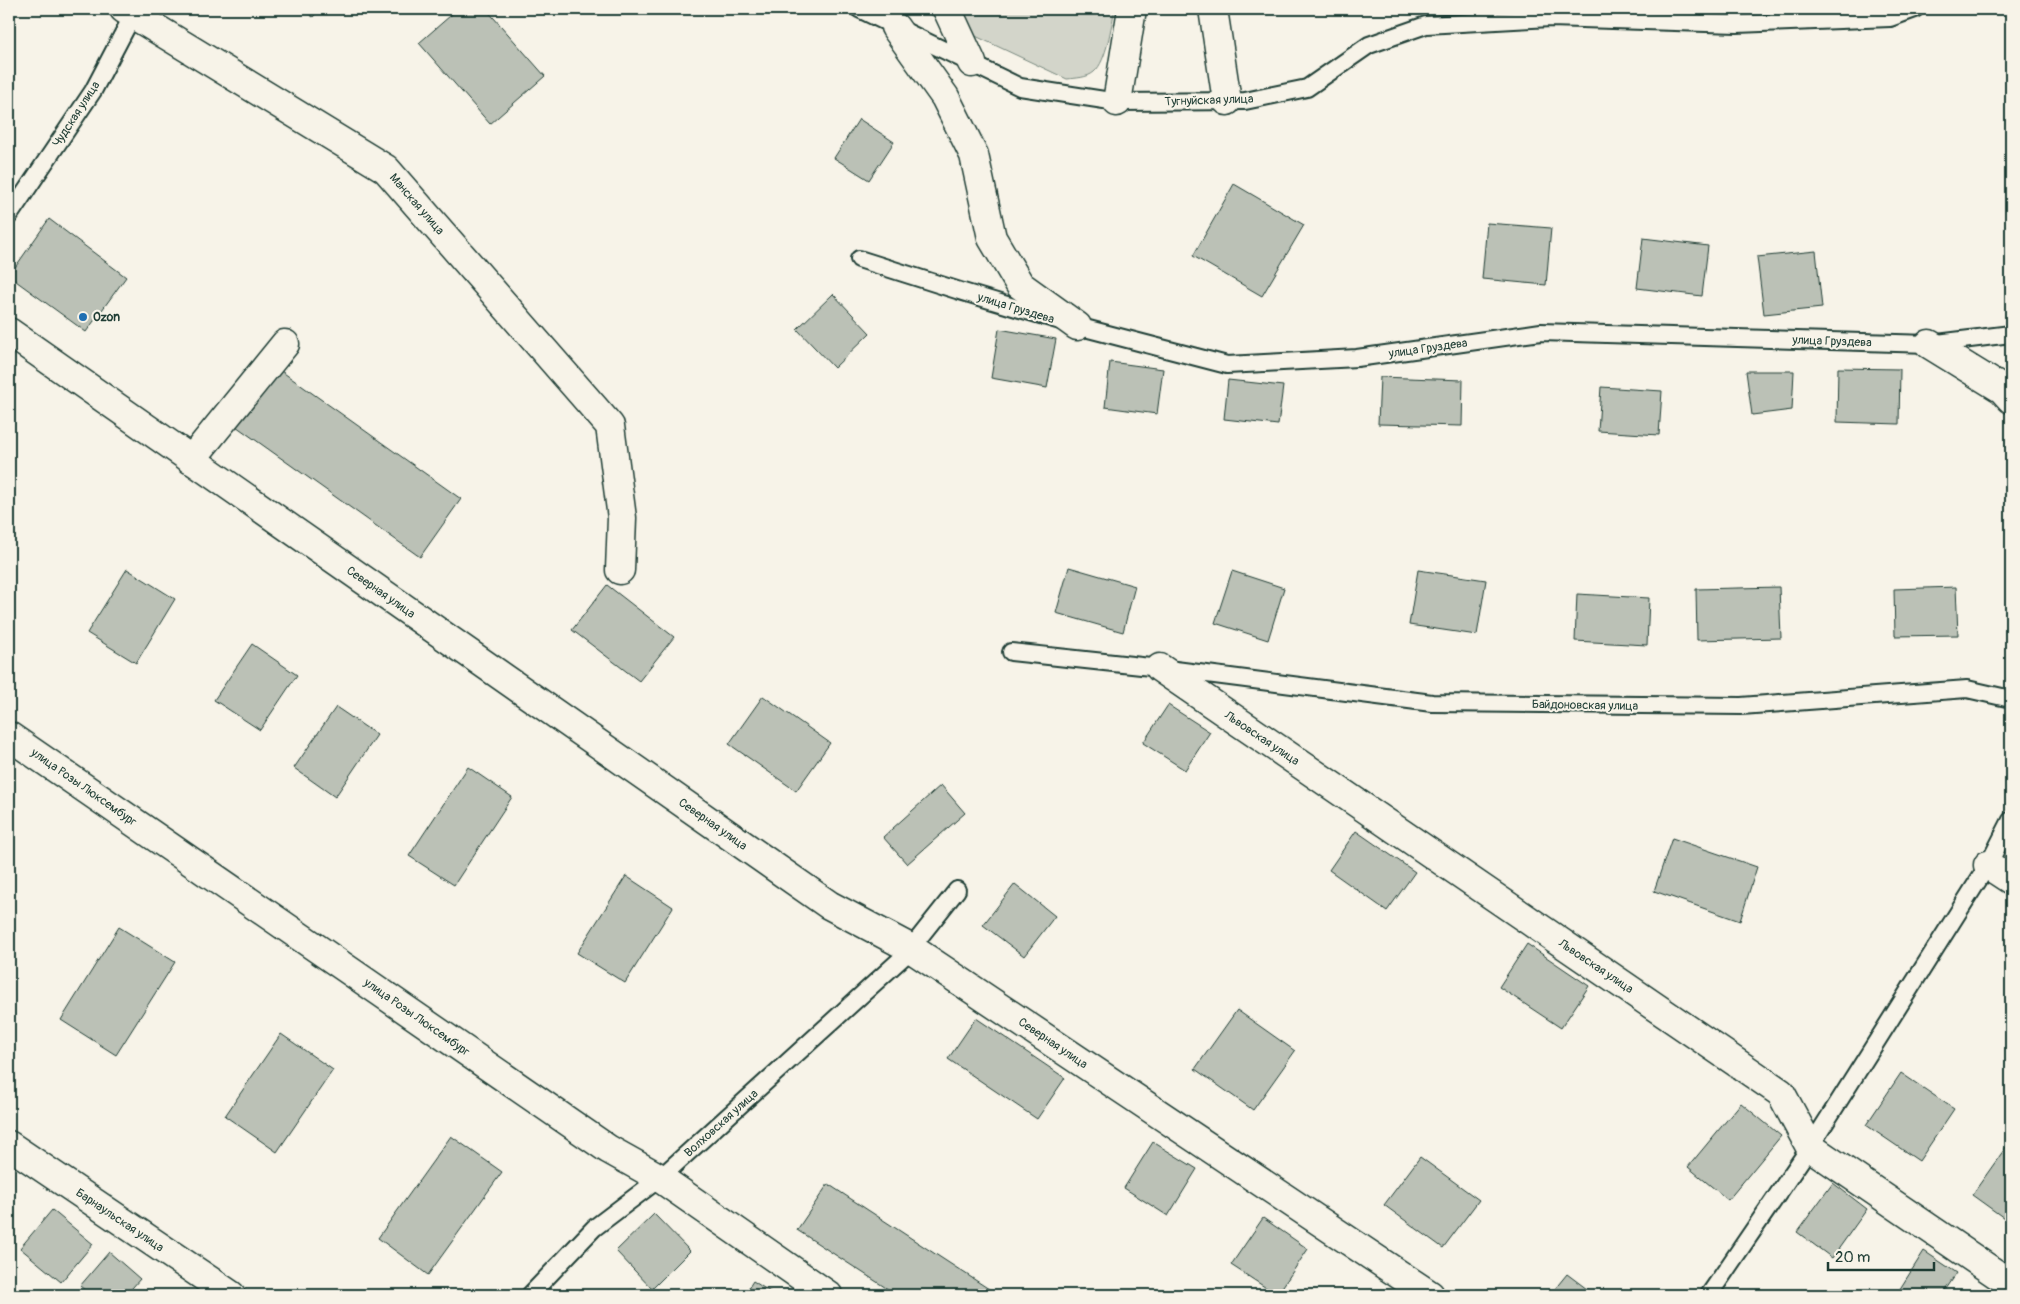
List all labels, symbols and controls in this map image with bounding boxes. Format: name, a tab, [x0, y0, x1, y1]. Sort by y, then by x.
street label: Чудская улица	[50, 78, 103, 150]
street label: Тугнуйская улица	[1164, 91, 1254, 110]
street label: Манская улица	[386, 171, 448, 238]
street label: улица Груздева	[975, 289, 1056, 327]
place label: Ozon	[93, 310, 120, 325]
marker: Ozon	[77, 311, 89, 323]
street label: улица Груздева	[1791, 333, 1872, 350]
street label: улица Груздева	[1387, 335, 1469, 362]
street label: Северная улица	[343, 563, 418, 622]
street label: Байдоновская улица	[1532, 697, 1639, 714]
street label: Львовская улица	[1221, 707, 1302, 769]
street label: улица Розы Люксембург	[27, 745, 139, 830]
street label: Северная улица	[675, 795, 750, 854]
street label: Львовская улица	[1555, 935, 1636, 997]
street label: улица Розы Люксембург	[360, 975, 472, 1060]
street label: Северная улица	[1015, 1015, 1091, 1072]
street label: Волховская улица	[681, 1086, 762, 1160]
street label: Барнаульская улица	[73, 1185, 167, 1256]
scale bar	[1828, 1239, 1934, 1271]
text: 20 m	[1835, 1248, 1870, 1267]

